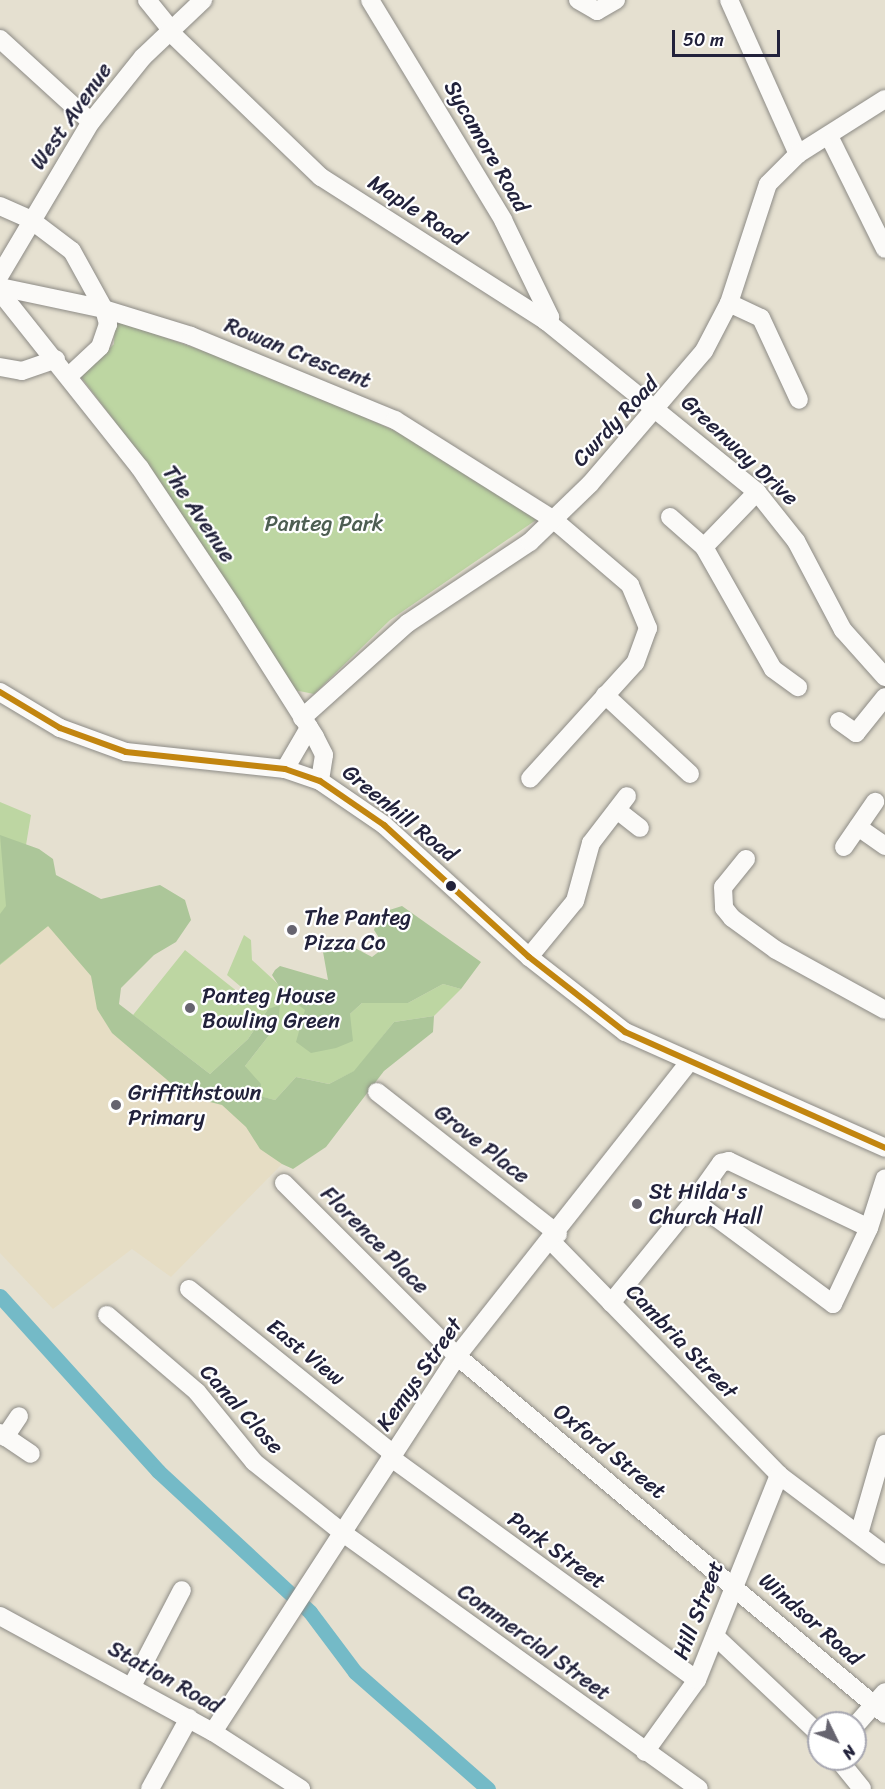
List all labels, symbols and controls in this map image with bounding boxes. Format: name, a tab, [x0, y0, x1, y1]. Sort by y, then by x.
scale bar	[675, 18, 783, 56]
text: 50 m	[683, 24, 724, 56]
street label: West Avenue	[25, 58, 117, 174]
street label: Sycamore Road	[439, 75, 535, 217]
street label: Maple Road	[363, 169, 471, 251]
street label: Rowan Crescent	[221, 311, 375, 395]
street label: Cwrdy Road	[567, 370, 663, 472]
street label: Greenway Drive	[676, 389, 804, 511]
street label: The Avenue	[157, 461, 241, 567]
park label: Panteg Park	[264, 511, 384, 537]
street label: Greenhill Road	[337, 759, 463, 867]
unlabelled marker	[445, 880, 457, 892]
place label: The Panteg Pizza Co	[304, 904, 413, 956]
marker: The Panteg Pizza Co	[285, 923, 299, 937]
place label: Panteg House Bowling Green	[202, 982, 341, 1034]
marker: Panteg House Bowling Green	[183, 1001, 197, 1015]
place label: Griffithstown Primary	[128, 1079, 261, 1130]
marker: Griffithstown Primary	[109, 1098, 123, 1112]
street label: Grove Place	[429, 1098, 535, 1190]
place label: St Hilda's Church Hall	[649, 1178, 762, 1230]
street label: Florence Place	[315, 1180, 435, 1300]
marker: St Hilda's Church Hall	[630, 1197, 644, 1211]
street label: Cambria Street	[621, 1278, 743, 1404]
street label: East View	[261, 1312, 351, 1392]
street label: Kemys Street	[370, 1312, 468, 1436]
street label: Canal Close	[195, 1358, 289, 1460]
street label: Oxford Street	[549, 1398, 671, 1504]
street label: Park Street	[503, 1506, 611, 1594]
street label: Hill Street	[667, 1557, 729, 1663]
street label: Windsor Road	[754, 1567, 868, 1671]
street label: Commercial Street	[452, 1578, 616, 1706]
street label: Station Road	[104, 1635, 226, 1719]
north arrow	[807, 1711, 867, 1771]
text: N	[835, 1738, 863, 1766]

